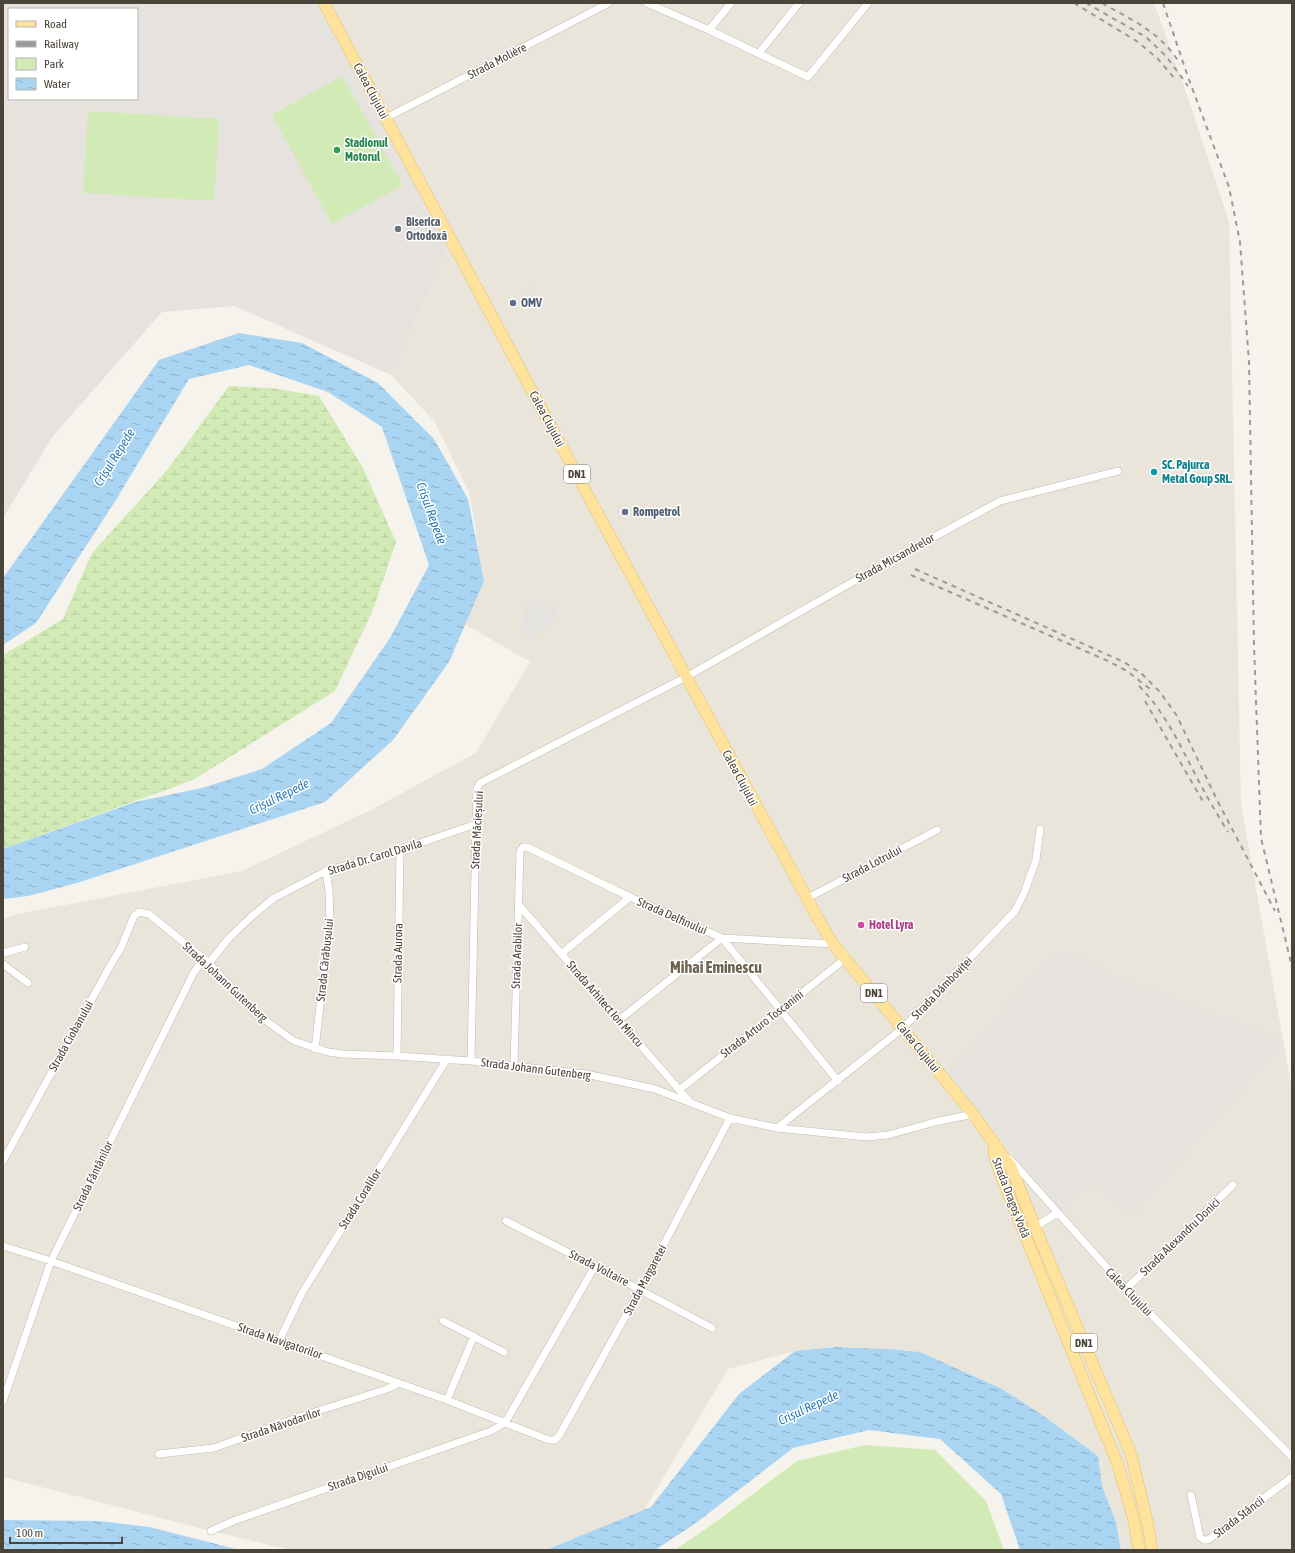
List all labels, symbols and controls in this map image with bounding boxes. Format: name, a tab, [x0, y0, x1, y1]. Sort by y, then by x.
legend	[8, 8, 138, 100]
text: Road	[44, 17, 67, 31]
text: Railway	[44, 37, 79, 51]
street label: Strada Molière	[465, 40, 529, 82]
text: Park	[44, 57, 65, 71]
street label: Calea Clujului	[350, 61, 392, 121]
text: Water	[44, 77, 71, 91]
place label: Stadionul Motorul	[345, 136, 389, 164]
marker: Stadionul Motorul	[332, 145, 342, 155]
place label: Biserica Ortodoxă	[406, 215, 447, 243]
marker: Biserica Ortodoxă	[393, 224, 403, 234]
place label: OMV	[521, 296, 542, 310]
marker: OMV	[508, 298, 518, 308]
street label: Calea Clujului	[526, 389, 568, 449]
water label: Crișul Repede	[91, 426, 138, 489]
place label: SC. Pajurca Metal Goup SRL.	[1162, 458, 1232, 486]
road number: DN1	[564, 465, 590, 483]
marker: SC. Pajurca Metal Goup SRL.	[1149, 467, 1159, 477]
water label: Crișul Repede	[413, 480, 450, 546]
place label: Rompetrol	[633, 505, 681, 519]
marker: Rompetrol	[620, 507, 630, 517]
street label: Strada Micsandrelor	[853, 530, 937, 585]
street label: Calea Clujului	[719, 748, 761, 808]
water label: Crișul Repede	[247, 775, 312, 817]
street label: Strada Măcieșului	[468, 791, 486, 869]
street label: Strada Dr. Carol Davila	[326, 836, 424, 878]
street label: Strada Lotrului	[840, 843, 904, 885]
street label: Strada Delfinului	[635, 894, 709, 938]
street label: Strada Cărăbușului	[314, 918, 336, 1002]
place label: Hotel Lyra	[869, 918, 914, 932]
marker: Hotel Lyra	[856, 920, 866, 930]
street label: Strada Arabilor	[509, 922, 525, 989]
street label: Strada Aurora	[390, 923, 406, 983]
street label: Strada Johann Gutenberg	[180, 939, 271, 1025]
street label: Strada Dâmboviței	[909, 954, 975, 1022]
street label: Strada Arhitect Ion Mincu	[564, 958, 646, 1050]
district label: Mihai Eminescu	[670, 958, 762, 976]
road number: DN1	[861, 984, 887, 1002]
street label: Strada Arturo Toscanini	[718, 987, 806, 1061]
street label: Strada Ciobanului	[46, 998, 96, 1074]
street label: Calea Clujului	[893, 1019, 943, 1075]
street label: Strada Johann Gutenberg	[480, 1055, 593, 1083]
street label: Strada Fântânilor	[70, 1138, 116, 1213]
street label: Strada Dragoș Vodă	[989, 1156, 1033, 1240]
street label: Strada Coralilor	[336, 1166, 384, 1232]
street label: Strada Alexandru Donici	[1137, 1195, 1223, 1279]
street label: Strada Margaretei	[620, 1242, 670, 1318]
street label: Strada Voltaire	[567, 1247, 631, 1289]
street label: Calea Clujului	[1103, 1265, 1155, 1319]
street label: Strada Navigatorilor	[236, 1320, 325, 1362]
road number: DN1	[1071, 1334, 1097, 1352]
water label: Crișul Repede	[776, 1387, 841, 1428]
street label: Strada Năvodarilor	[239, 1405, 323, 1445]
street label: Strada Digului	[326, 1460, 390, 1494]
street label: Strada Stâncii	[1211, 1493, 1267, 1541]
scale bar	[10, 1519, 122, 1545]
text: 100 m	[16, 1526, 43, 1540]

